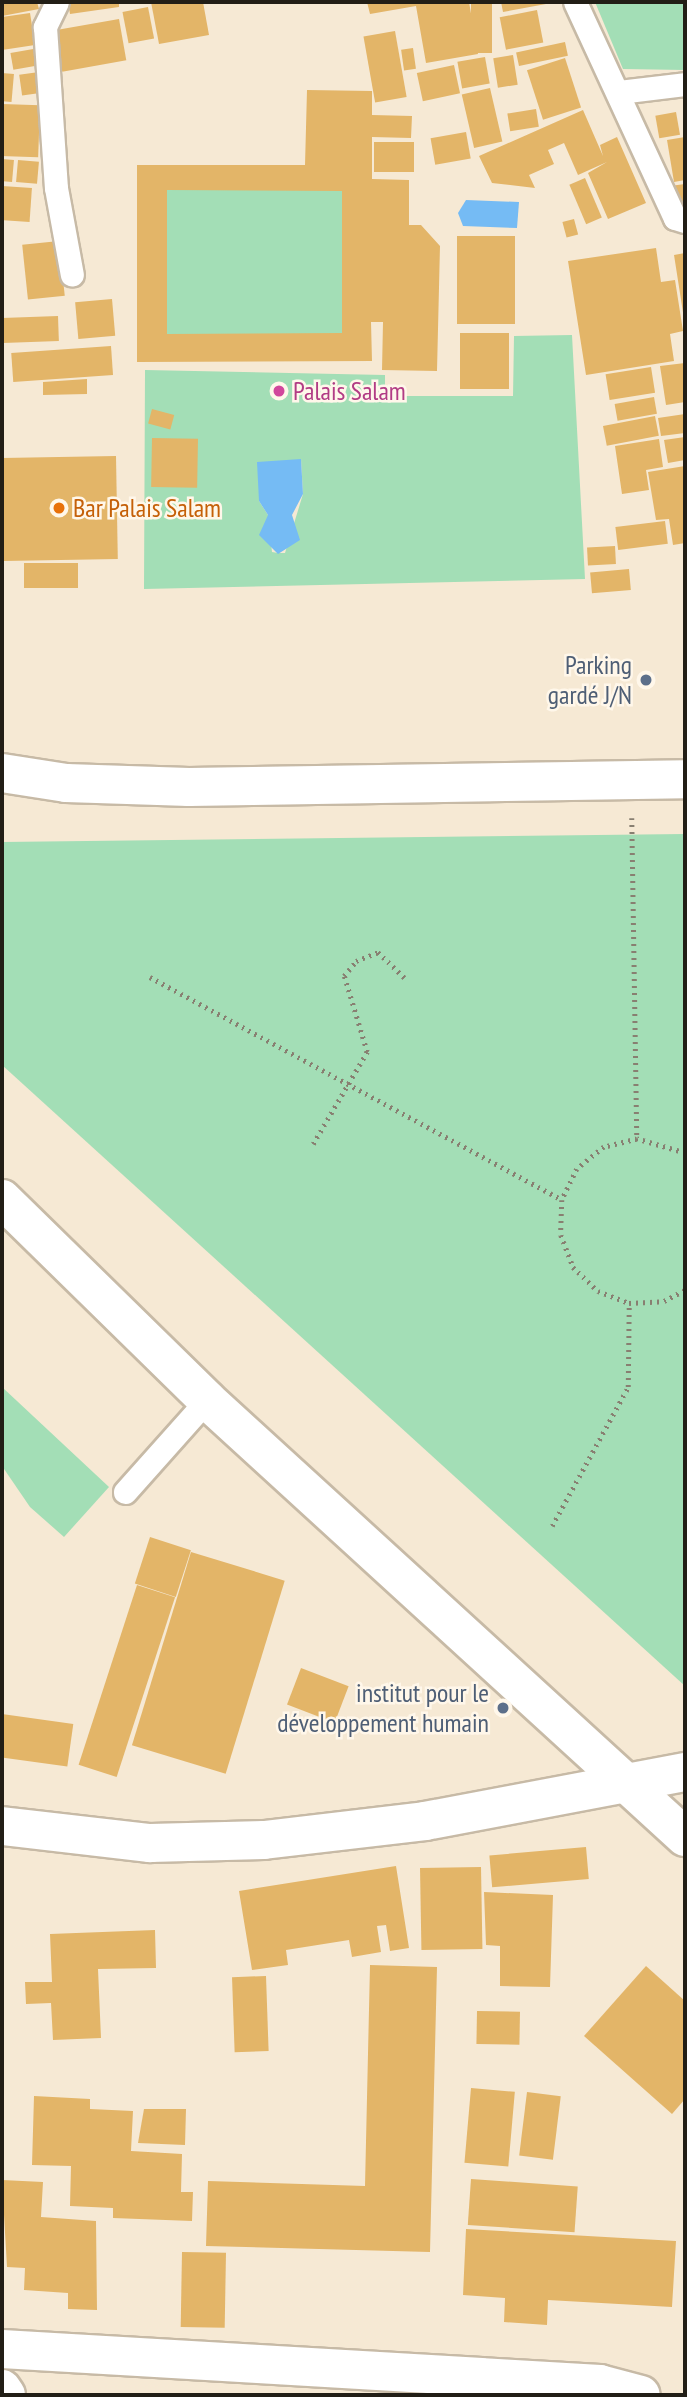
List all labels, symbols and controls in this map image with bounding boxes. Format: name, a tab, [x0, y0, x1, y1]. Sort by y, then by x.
place label: Palais Salam	[293, 375, 406, 407]
marker: Palais Salam	[271, 383, 287, 399]
place label: Bar Palais Salam	[73, 492, 221, 524]
marker: Bar Palais Salam	[51, 500, 67, 516]
place label: Parking gardé J/N	[548, 649, 632, 710]
marker: Parking gardé J/N	[638, 672, 654, 688]
place label: institut pour le développement humain	[277, 1677, 489, 1738]
marker: institut pour le développement humain	[495, 1700, 511, 1716]

